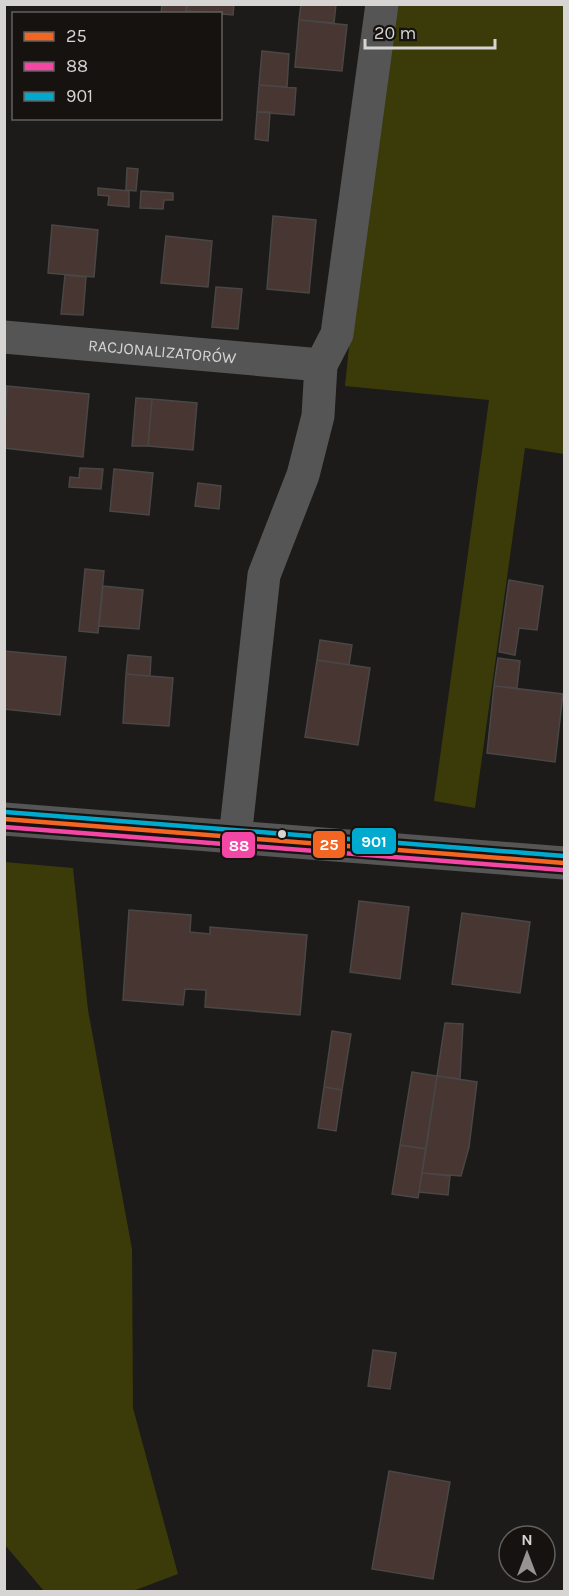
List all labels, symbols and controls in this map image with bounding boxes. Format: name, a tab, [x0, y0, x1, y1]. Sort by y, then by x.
legend	[12, 12, 222, 120]
scale bar	[365, 12, 496, 50]
text: 20 m	[374, 22, 416, 44]
text: 25	[66, 25, 87, 47]
text: 88	[66, 55, 88, 77]
text: 901	[66, 85, 93, 107]
street label: RACJONALIZATORÓW	[88, 335, 238, 368]
line badge: 901	[351, 827, 397, 855]
unlabelled marker	[276, 828, 288, 840]
line badge: 25	[312, 830, 346, 859]
line badge: 88	[221, 831, 256, 859]
text: 901	[361, 832, 387, 851]
text: 25	[320, 835, 339, 854]
text: 88	[229, 836, 249, 855]
north arrow	[497, 1524, 557, 1584]
text: N	[521, 1530, 533, 1549]

